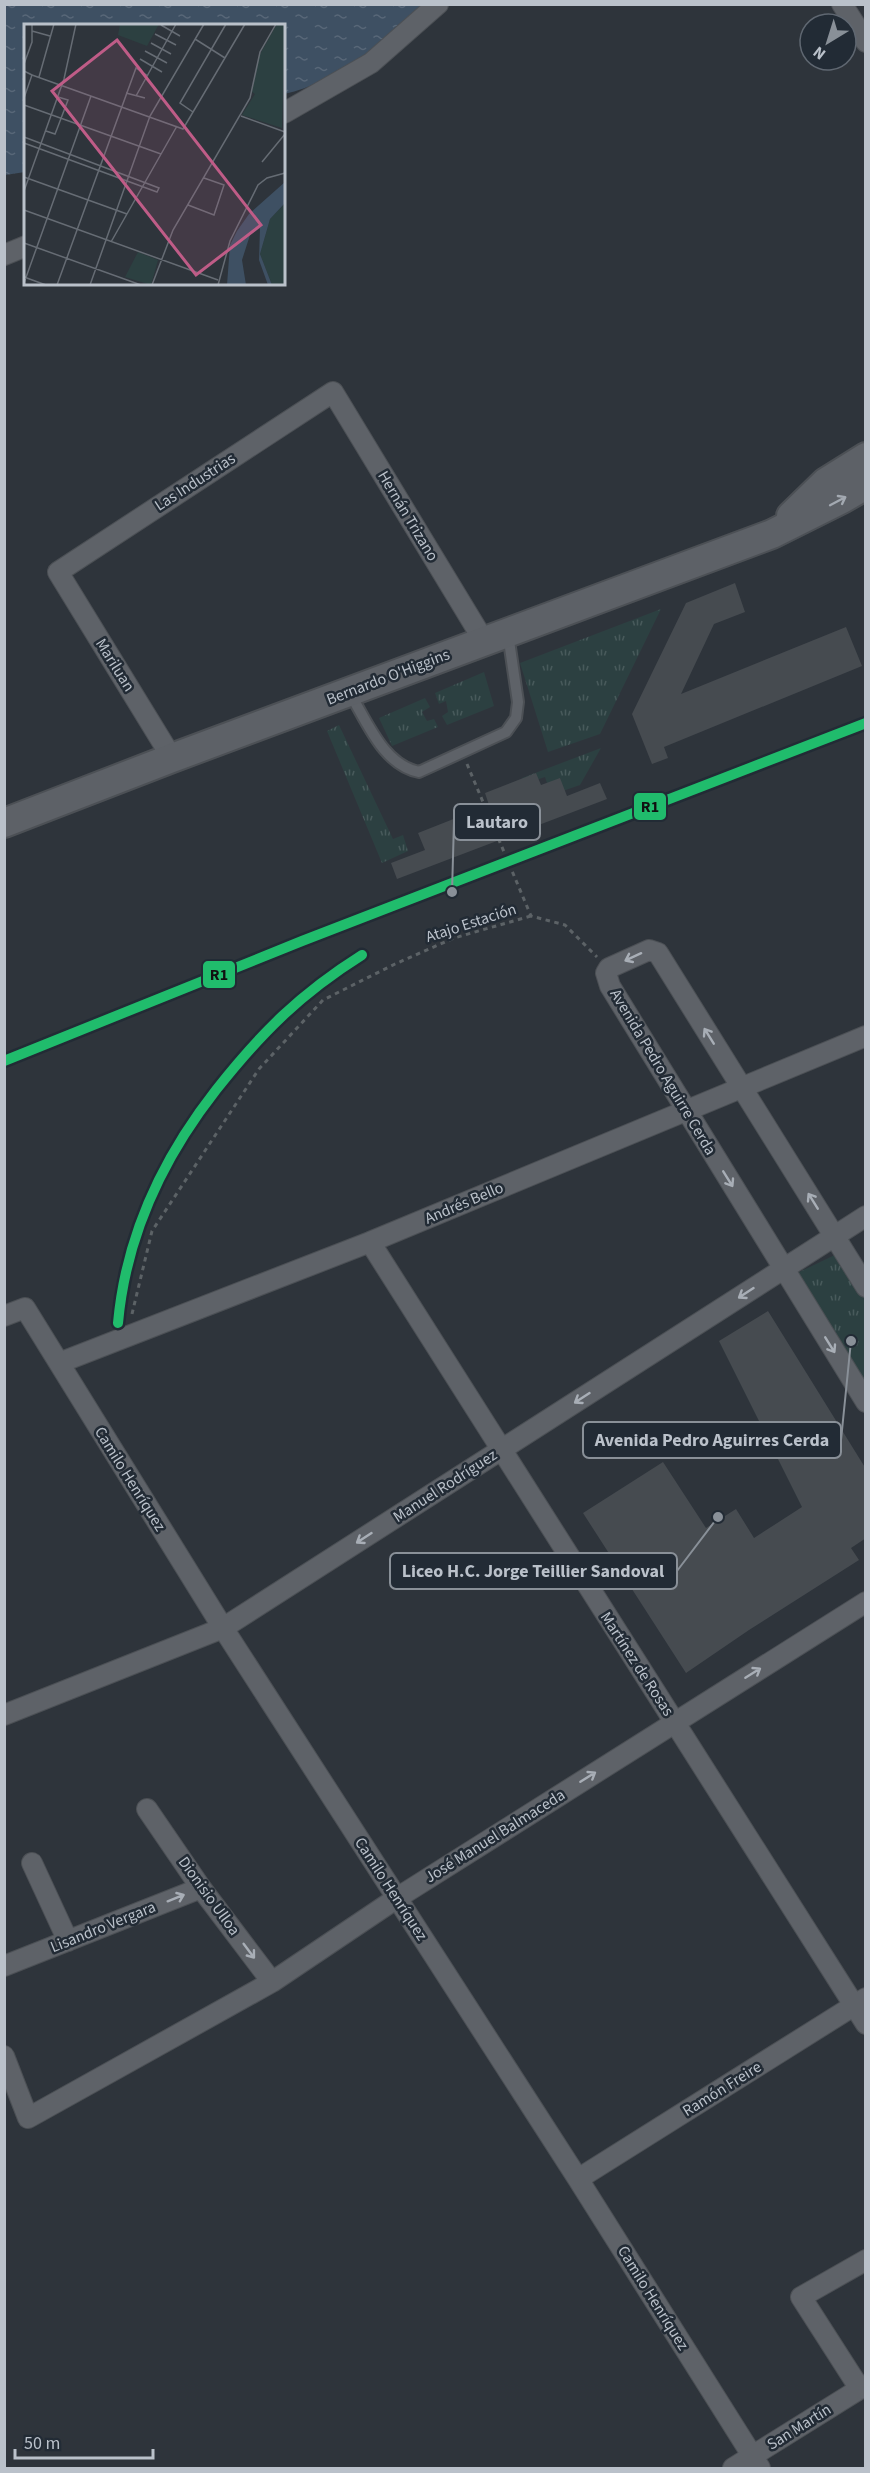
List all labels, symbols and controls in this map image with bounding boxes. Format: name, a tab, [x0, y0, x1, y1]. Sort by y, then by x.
north arrow	[798, 12, 858, 72]
inset map	[24, 24, 285, 285]
text: N	[808, 41, 830, 65]
street label: Las Industrias	[150, 447, 240, 516]
street label: Hernán Trizano	[372, 467, 444, 565]
one-way arrow	[829, 495, 846, 507]
street label: Mariluan	[90, 634, 140, 696]
street label: Bernardo O'Higgins	[323, 643, 453, 711]
line badge: R1	[633, 792, 667, 821]
text: R1	[641, 796, 659, 818]
callout: Lautaro	[454, 804, 540, 840]
text: Lautaro	[466, 810, 528, 835]
street label: Atajo Estación	[423, 898, 519, 948]
one-way arrow	[625, 952, 643, 964]
line badge: R1	[202, 960, 236, 989]
text: R1	[210, 964, 228, 986]
street label: Avenida Pedro Aguirre Cerda	[605, 985, 721, 1159]
one-way arrow	[703, 1028, 715, 1045]
one-way arrow	[722, 1170, 734, 1187]
street label: Andrés Bello	[421, 1177, 507, 1229]
one-way arrow	[806, 1193, 819, 1210]
one-way arrow	[738, 1288, 755, 1300]
one-way arrow	[825, 1336, 837, 1353]
one-way arrow	[574, 1393, 591, 1405]
callout: Avenida Pedro Aguirres Cerda	[583, 1422, 841, 1458]
street label: Camilo Henríquez	[89, 1423, 171, 1536]
text: Avenida Pedro Aguirres Cerda	[594, 1428, 829, 1453]
street label: Manuel Rodríguez	[389, 1444, 501, 1528]
one-way arrow	[356, 1531, 373, 1544]
callout: Liceo H.C. Jorge Teillier Sandoval	[390, 1553, 677, 1589]
text: Liceo H.C. Jorge Teillier Sandoval	[402, 1559, 664, 1584]
street label: Martínez de Rosas	[595, 1608, 679, 1721]
one-way arrow	[744, 1666, 761, 1678]
one-way arrow	[580, 1771, 596, 1783]
street label: José Manuel Balmaceda	[421, 1784, 569, 1888]
street label: Camilo Henríquez	[349, 1833, 433, 1945]
street label: Dionisio Ulloa	[173, 1852, 245, 1940]
one-way arrow	[166, 1892, 185, 1903]
street label: Lisandro Vergara	[47, 1896, 159, 1958]
one-way arrow	[243, 1942, 255, 1958]
street label: Ramón Freire	[678, 2056, 766, 2122]
street label: Camilo Henríquez	[612, 2242, 694, 2355]
street label: San Martín	[763, 2399, 835, 2455]
scale bar	[15, 2422, 153, 2460]
text: 50 m	[24, 2431, 60, 2456]

